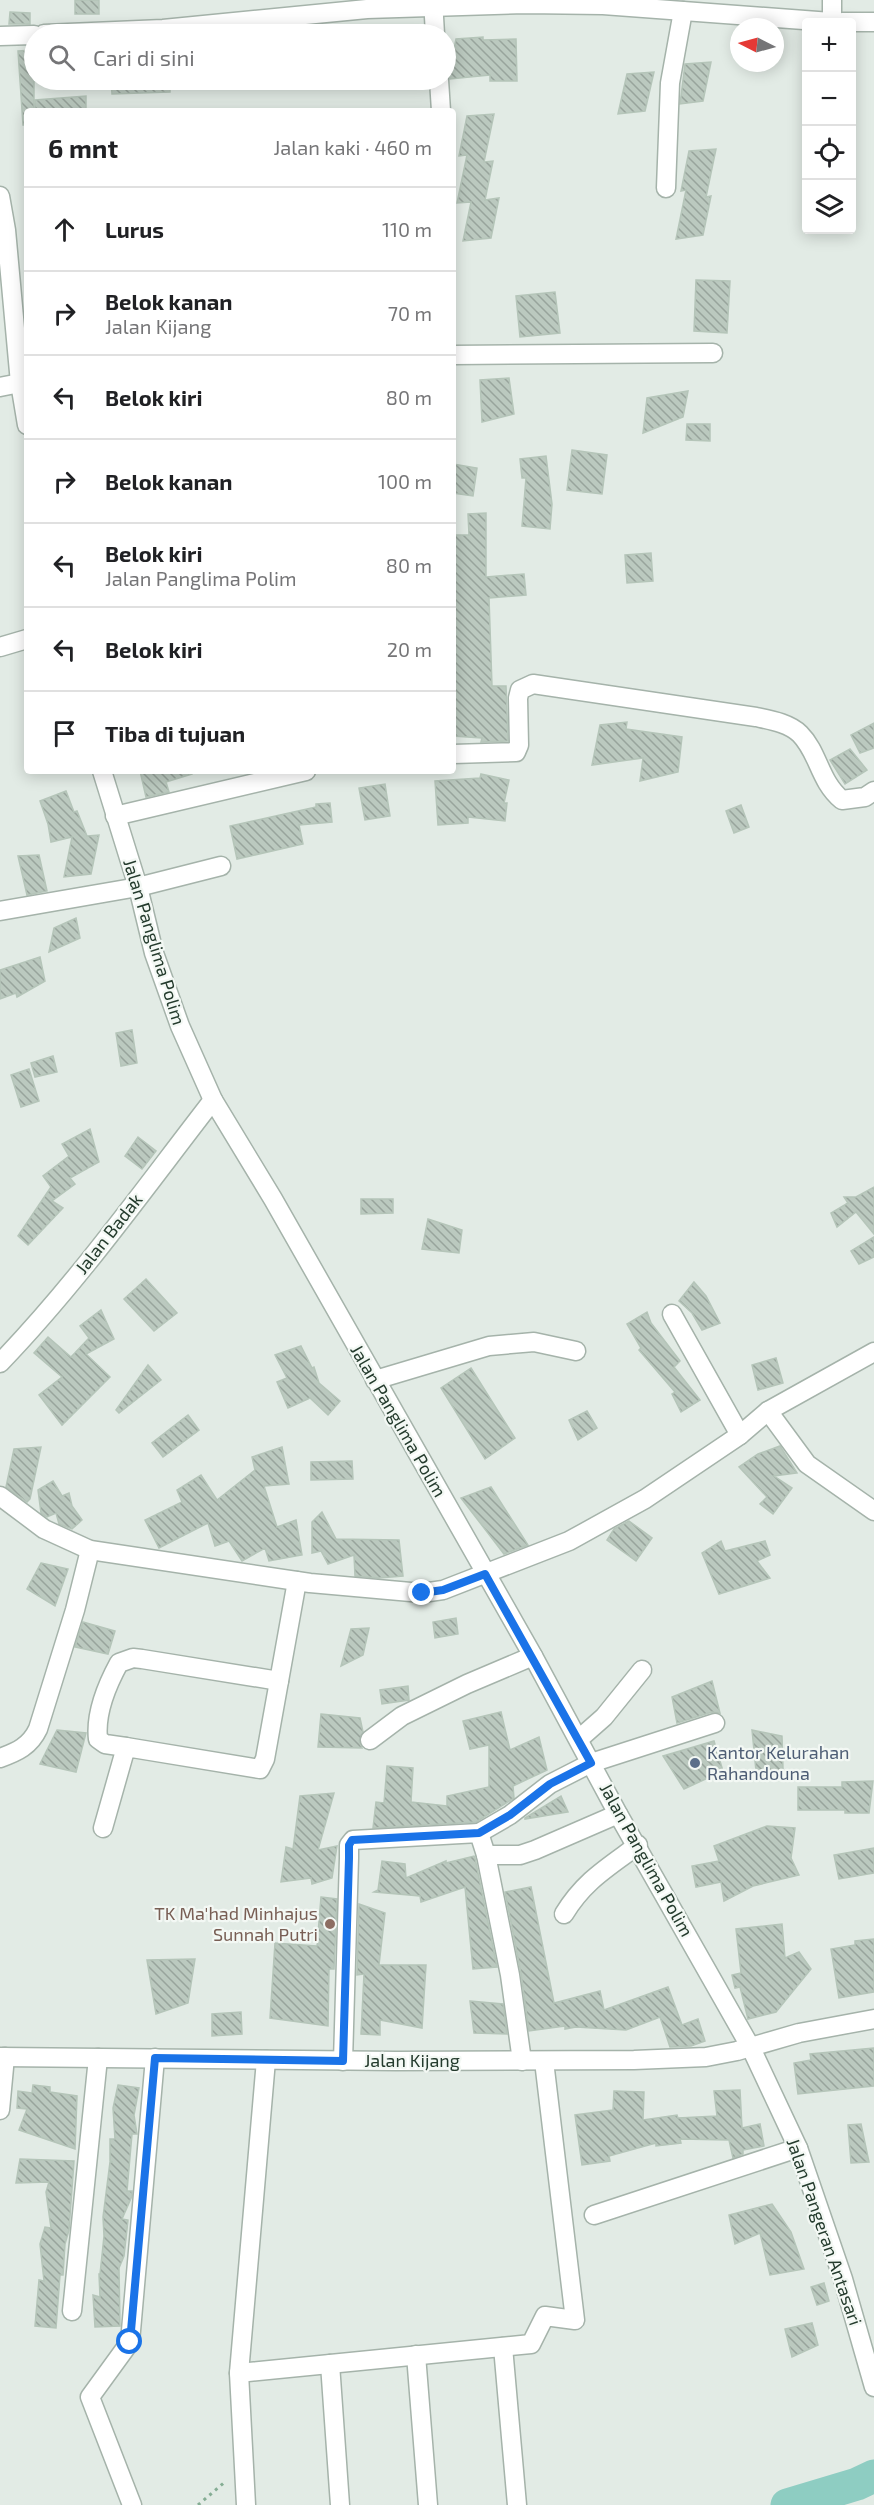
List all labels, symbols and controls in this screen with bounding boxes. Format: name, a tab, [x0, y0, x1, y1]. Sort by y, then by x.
north arrow	[730, 18, 784, 72]
map controls	[802, 18, 856, 234]
button: +	[802, 18, 856, 72]
search box	[24, 24, 456, 90]
icon: search	[45, 41, 78, 74]
text: Cari di sini	[93, 44, 195, 70]
button: −	[802, 72, 856, 126]
button: locate	[802, 126, 856, 180]
text: 6 mnt	[48, 132, 118, 163]
text: Jalan kaki · 460 m	[274, 135, 432, 159]
button: layers	[802, 180, 856, 234]
icon: ahead	[48, 213, 81, 246]
text: Lurus	[105, 216, 164, 242]
text: 110 m	[382, 217, 432, 241]
text: Belok kanan	[105, 288, 232, 314]
icon: right	[48, 297, 81, 330]
text: 70 m	[388, 301, 432, 325]
text: Jalan Kijang	[105, 314, 211, 338]
icon: left	[48, 381, 81, 414]
text: Belok kiri	[105, 384, 202, 410]
text: 80 m	[386, 385, 432, 409]
icon: right	[48, 465, 81, 498]
text: Belok kanan	[105, 468, 232, 494]
text: 100 m	[378, 469, 432, 493]
text: Belok kiri	[105, 540, 202, 566]
icon: left	[48, 549, 81, 582]
text: 80 m	[386, 553, 432, 577]
text: Jalan Panglima Polim	[105, 566, 297, 590]
icon: left	[48, 633, 81, 666]
text: Belok kiri	[105, 636, 202, 662]
text: 20 m	[387, 637, 432, 661]
icon: arrive	[48, 717, 81, 750]
text: Tiba di tujuan	[105, 720, 245, 746]
street label: Jalan Panglima Polim	[119, 856, 191, 1027]
street label: Jalan Badak	[70, 1189, 146, 1278]
street label: Jalan Panglima Polim	[346, 1340, 451, 1501]
route end	[408, 1579, 434, 1605]
place label: Kantor Kelurahan Rahandouna	[707, 1741, 850, 1784]
marker: Kantor Kelurahan Rahandouna	[688, 1756, 702, 1770]
street label: Jalan Panglima Polim	[595, 1779, 698, 1940]
place label: TK Ma'had Minhajus Sunnah Putri	[154, 1902, 318, 1945]
marker: TK Ma'had Minhajus Sunnah Putri	[323, 1917, 337, 1931]
street label: Jalan Kijang	[364, 2049, 460, 2071]
street label: Jalan Pangeran Antasari	[783, 2135, 867, 2328]
route start	[116, 2328, 142, 2354]

